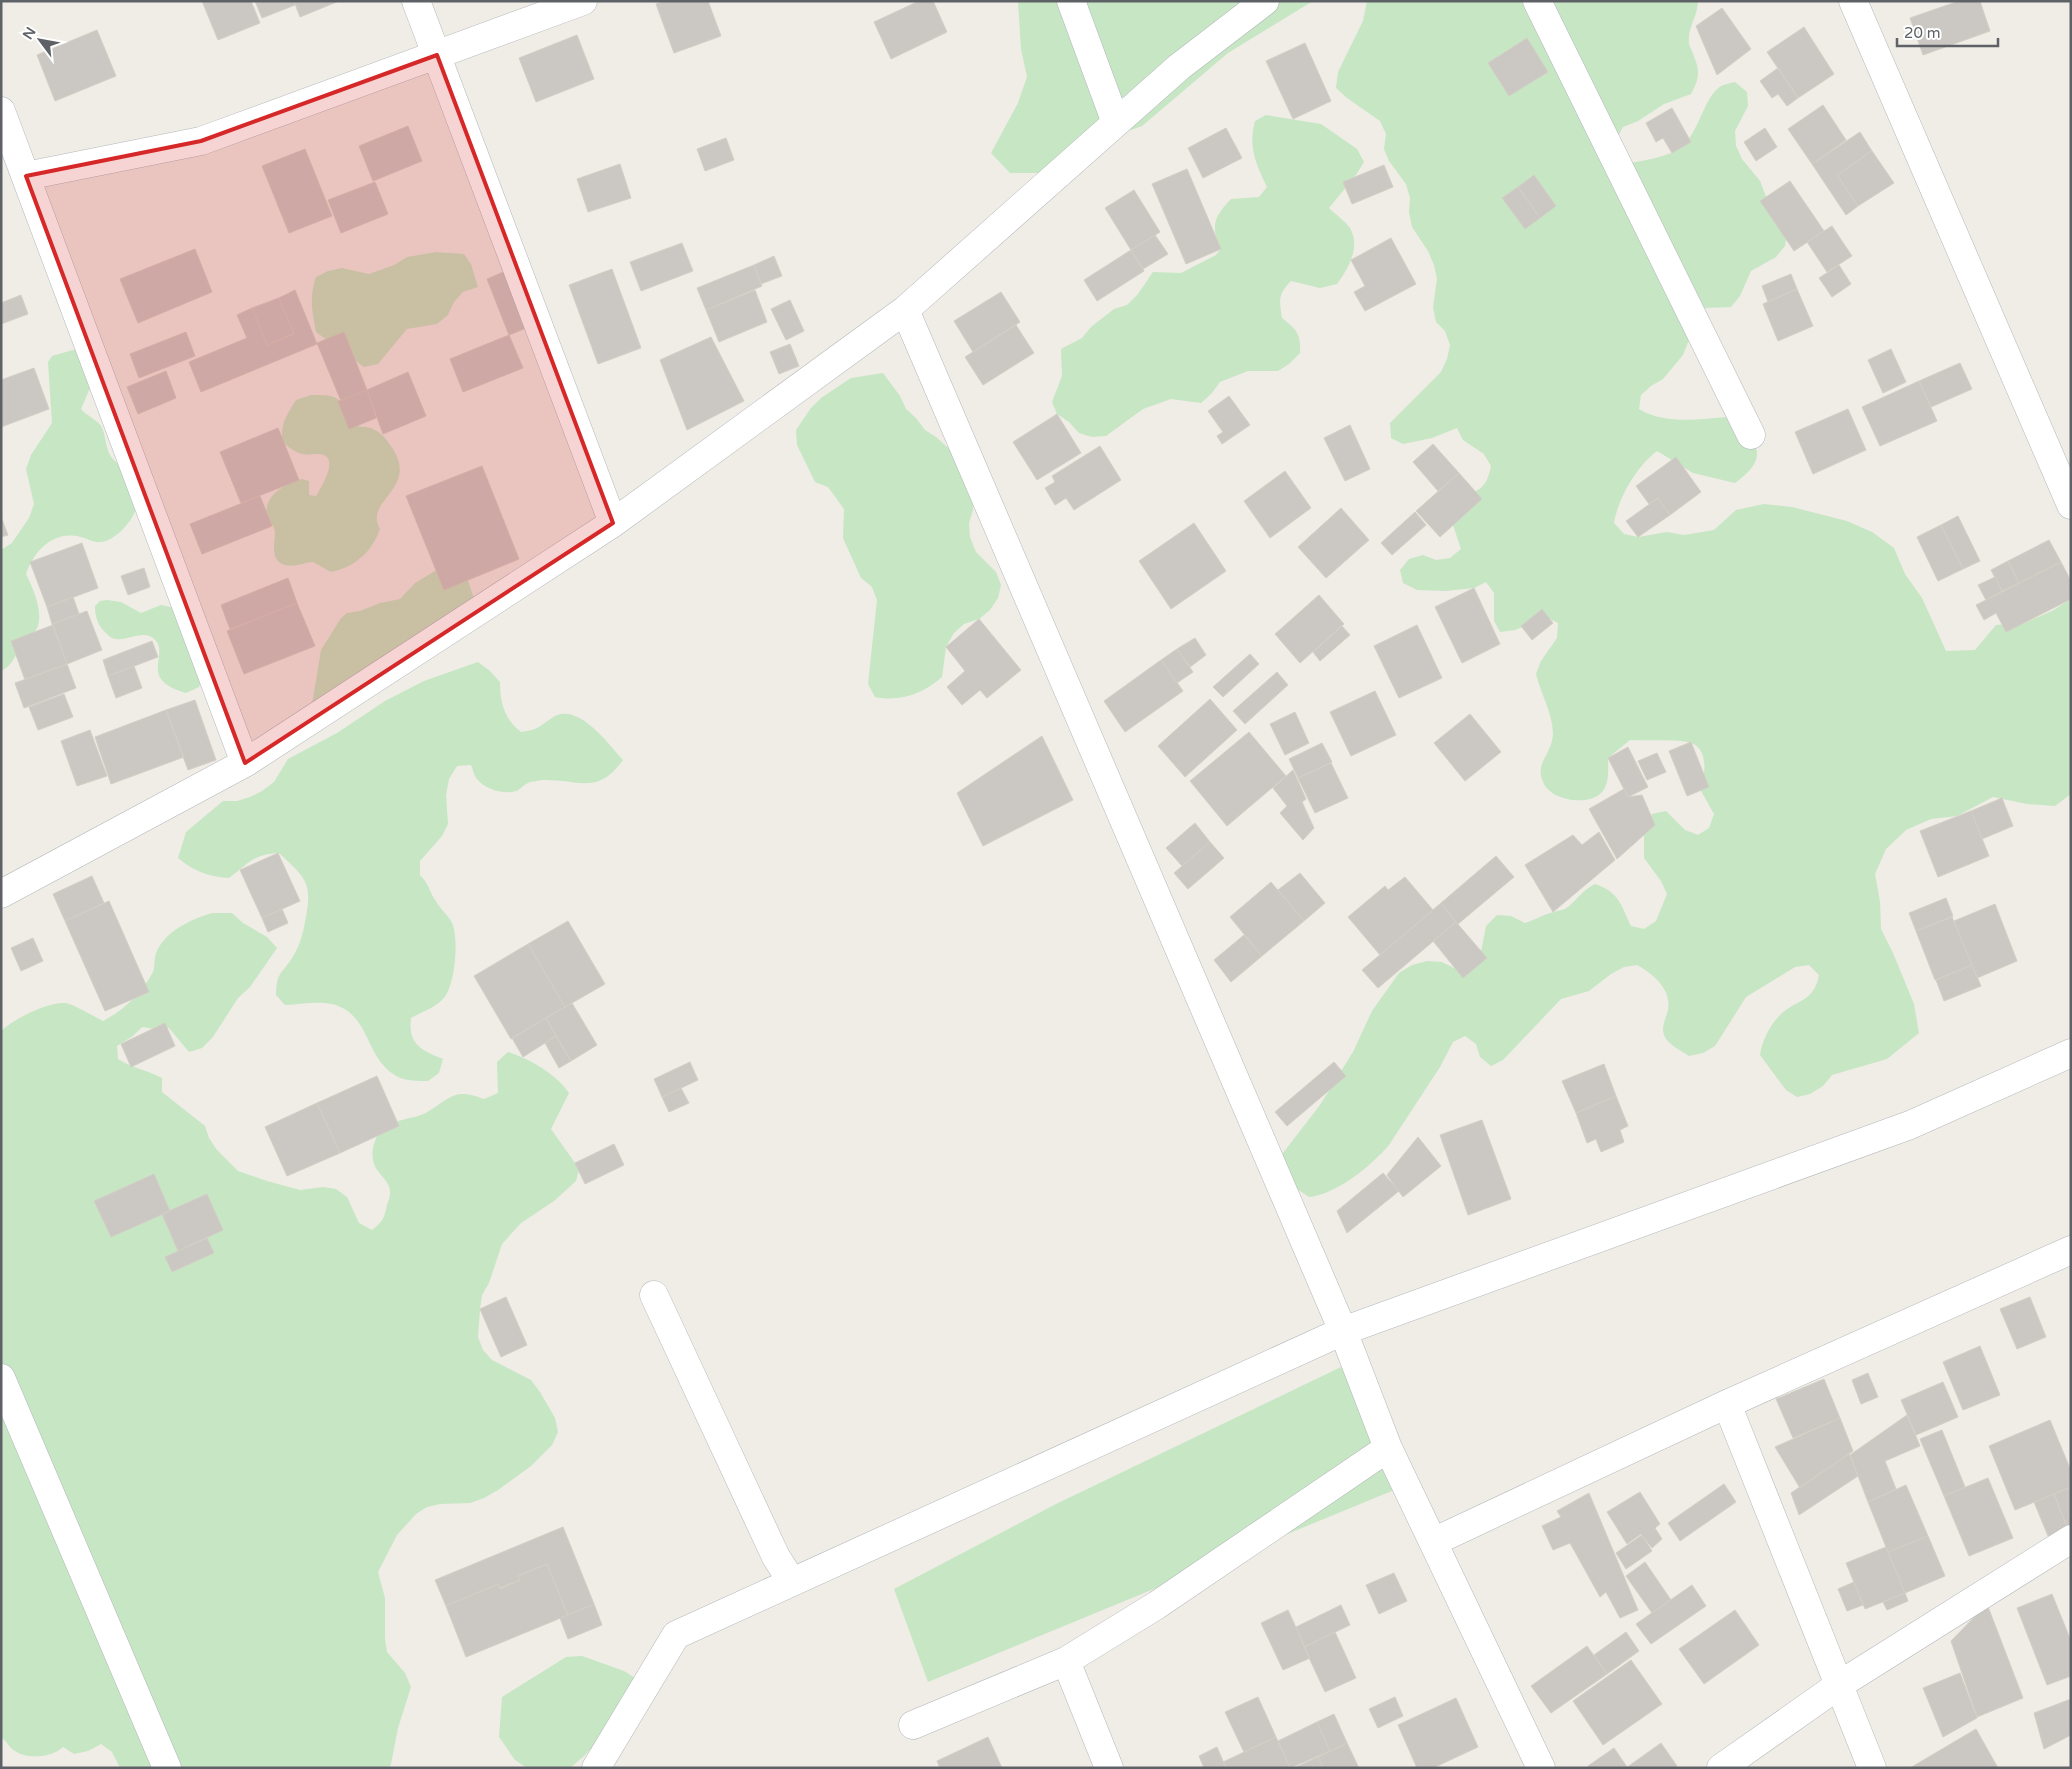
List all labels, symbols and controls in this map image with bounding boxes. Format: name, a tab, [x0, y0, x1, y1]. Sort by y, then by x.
north arrow	[15, 15, 65, 65]
scale bar	[1897, 15, 1998, 47]
text: N	[19, 24, 40, 43]
text: 20 m	[1904, 24, 1941, 42]

